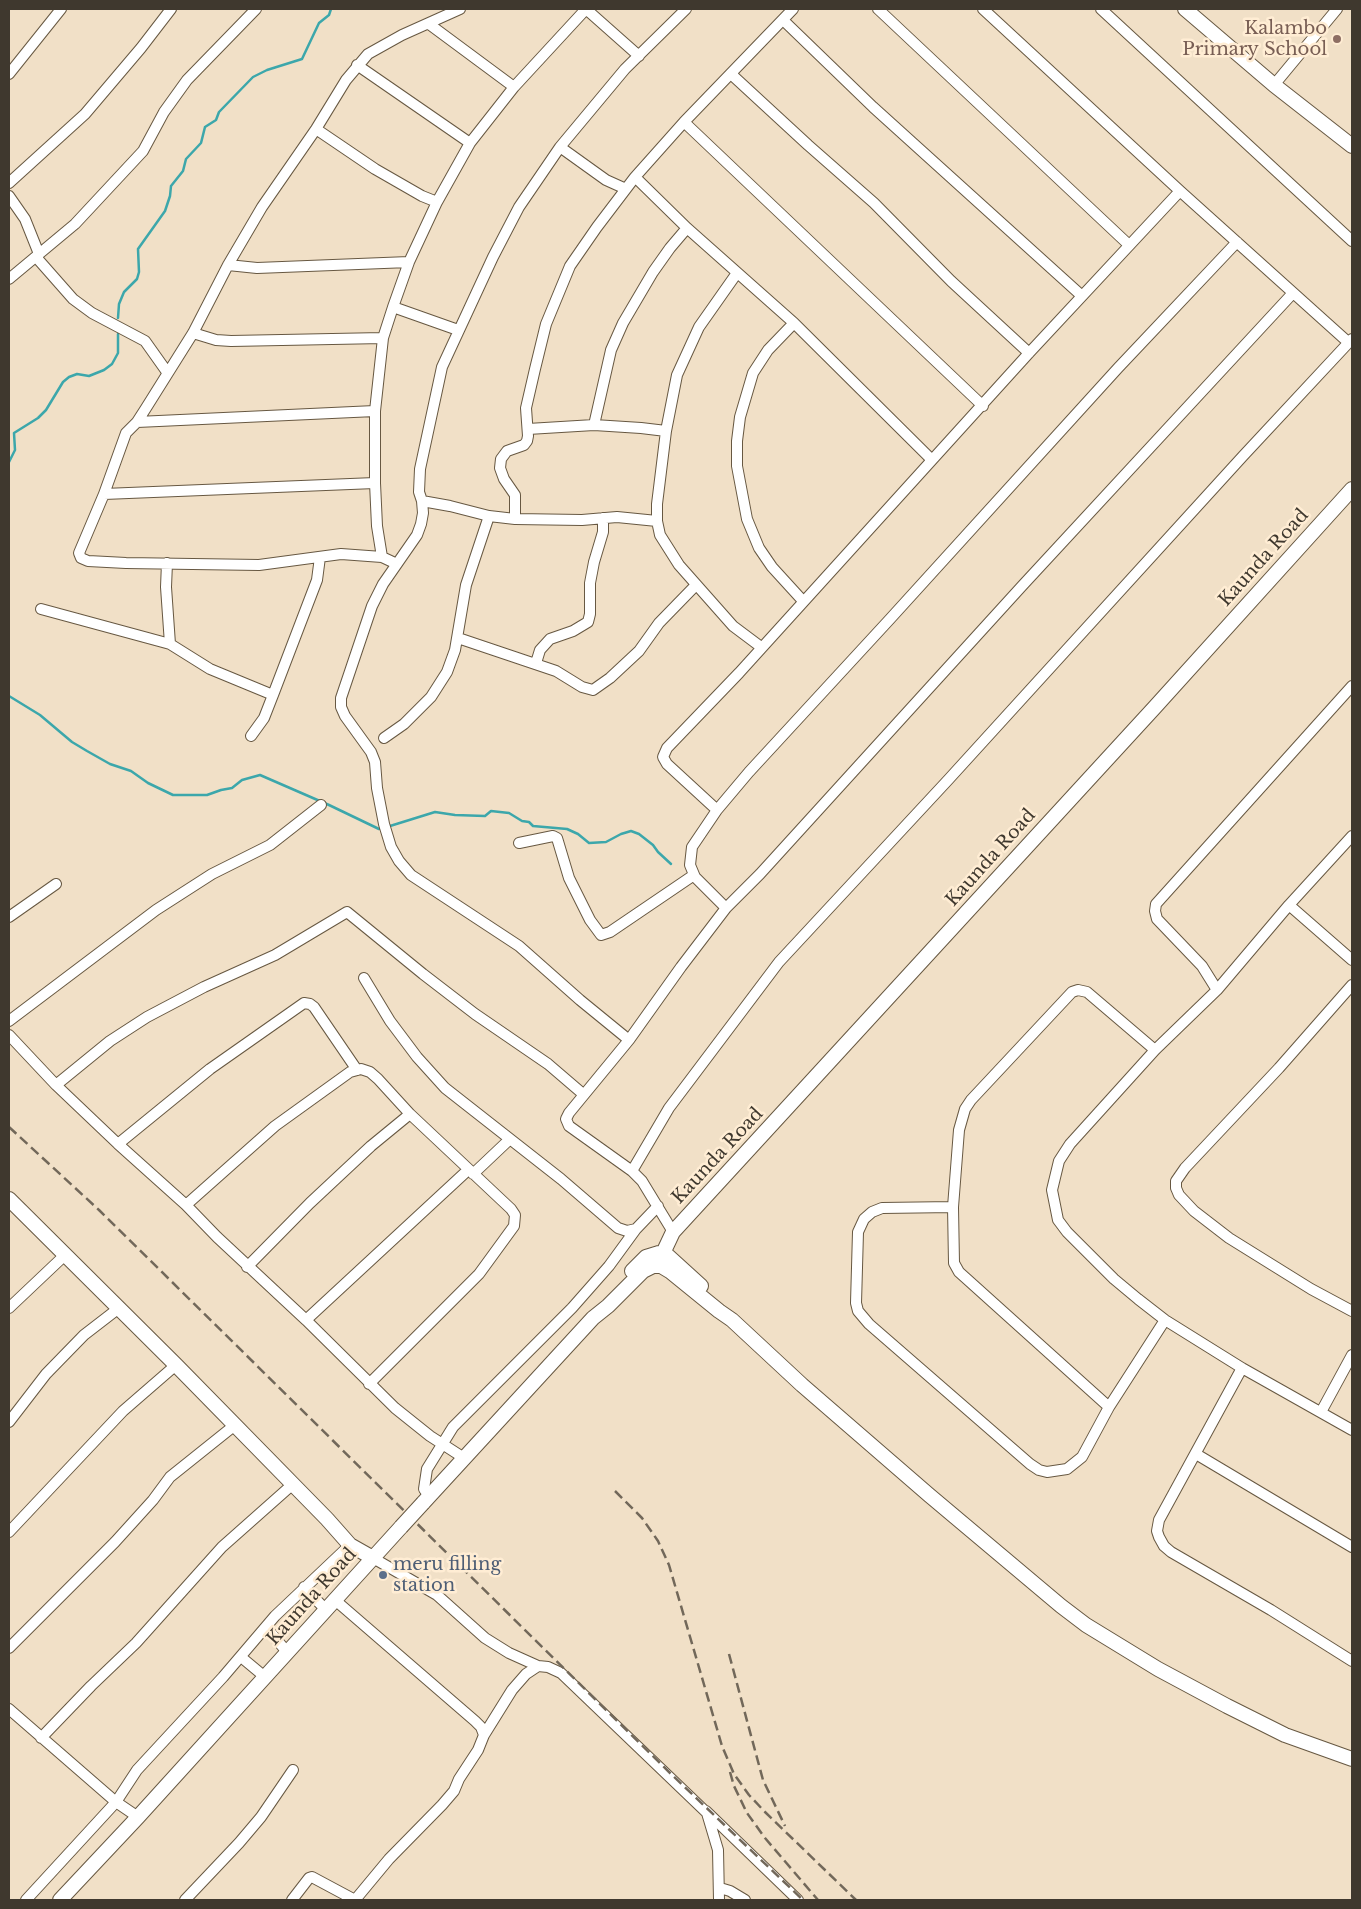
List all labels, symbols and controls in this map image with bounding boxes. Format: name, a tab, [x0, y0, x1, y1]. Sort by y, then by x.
place label: Kalambo Primary School	[1182, 18, 1327, 60]
marker: Kalambo Primary School	[1331, 33, 1343, 45]
street label: Kaunda Road	[1215, 505, 1313, 611]
street label: Kaunda Road	[942, 805, 1040, 911]
street label: Kaunda Road	[668, 1103, 768, 1209]
street label: Kaunda Road	[263, 1544, 361, 1650]
place label: meru filling station	[393, 1554, 501, 1596]
marker: meru filling station	[377, 1569, 389, 1581]

